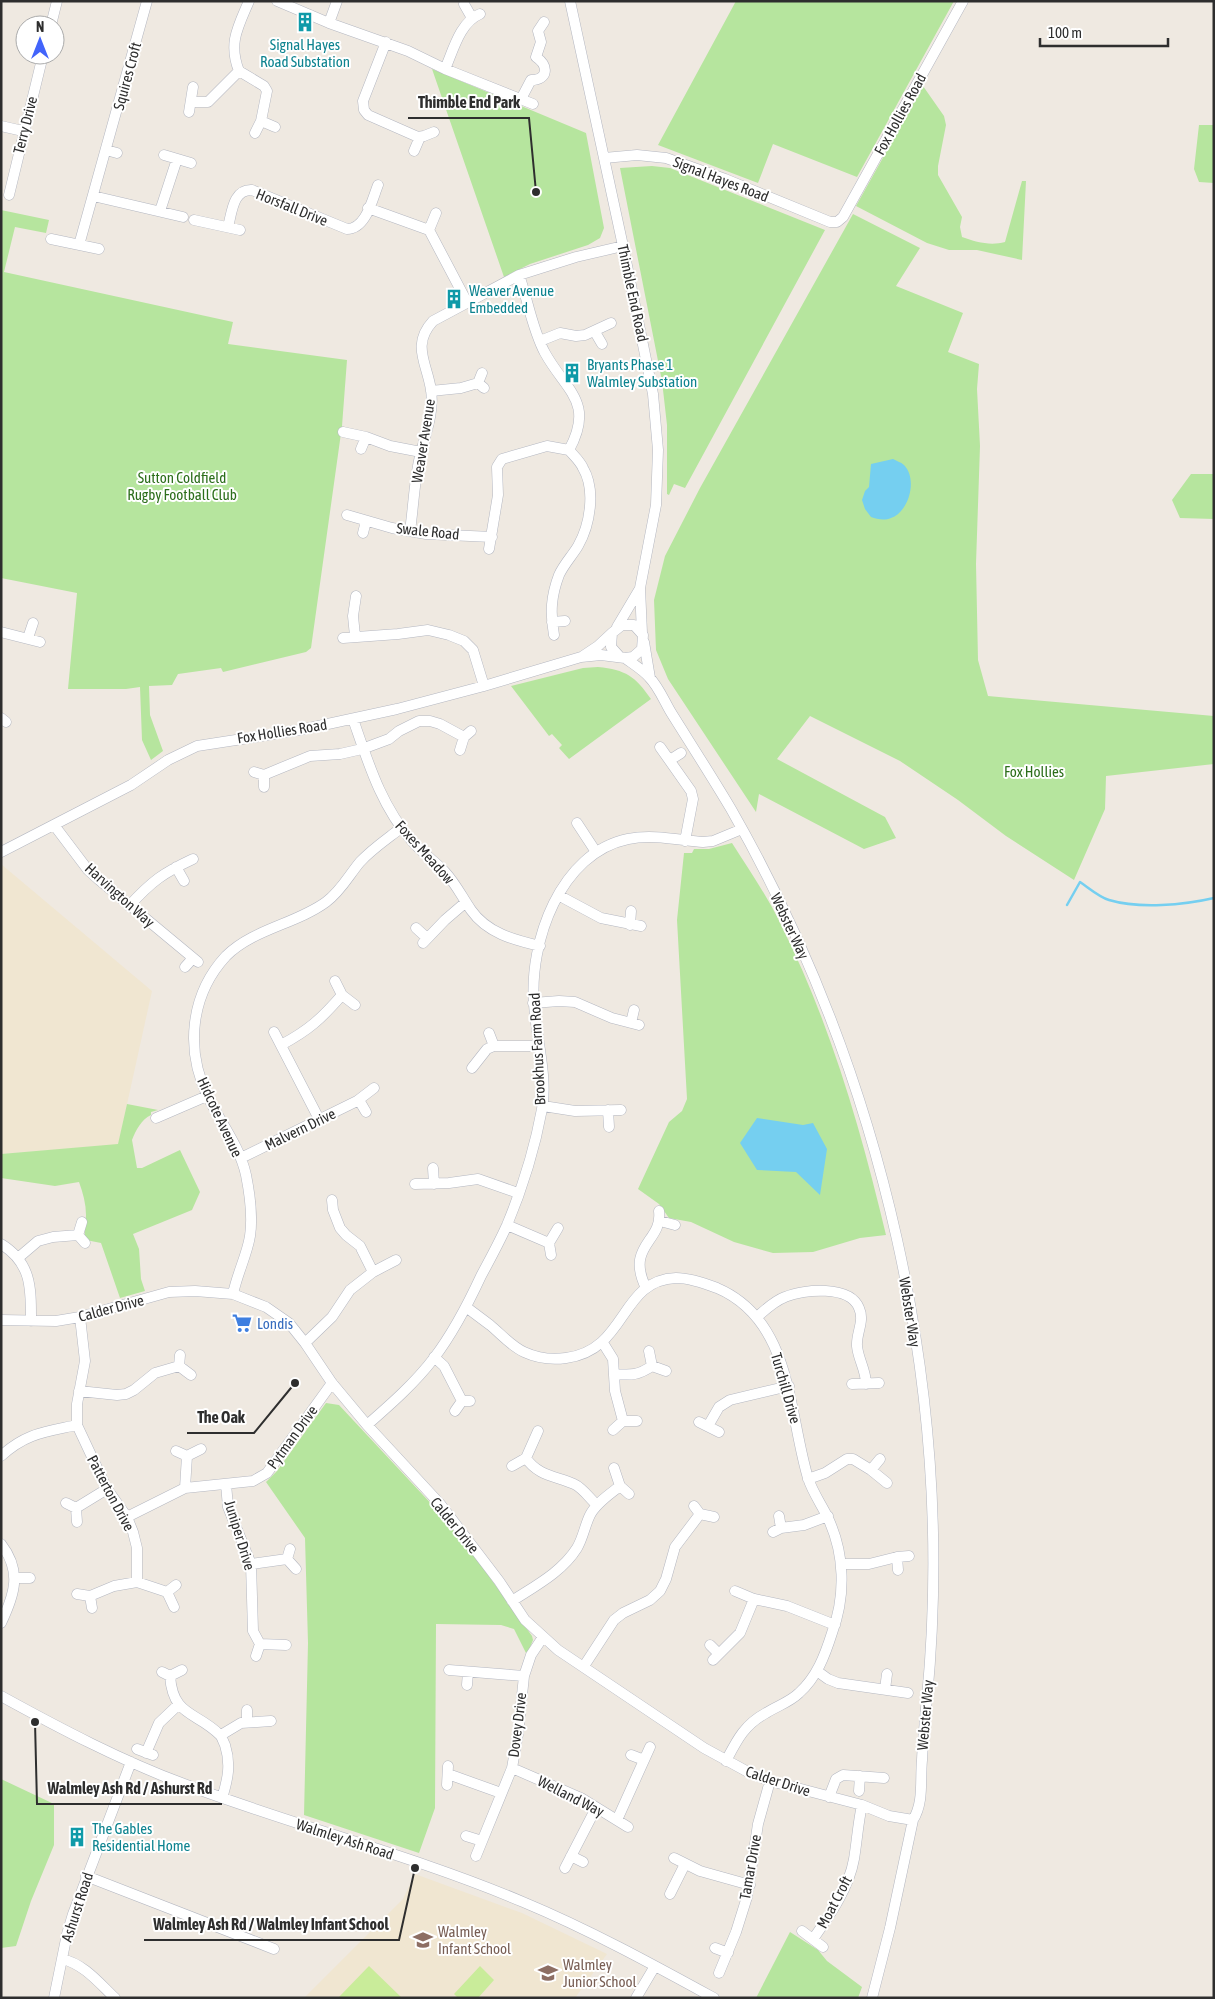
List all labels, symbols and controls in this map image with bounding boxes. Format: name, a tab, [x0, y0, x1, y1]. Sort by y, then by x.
building icon: Signal Hayes Road Substation	[294, 11, 316, 33]
north arrow	[15, 15, 65, 65]
scale bar	[1040, 15, 1168, 47]
text: N	[36, 19, 44, 35]
text: 100 m	[1048, 24, 1082, 41]
place label: Signal Hayes Road Substation	[260, 36, 350, 70]
street label: Squires Croft	[110, 40, 144, 112]
street label: Fox Hollies Road	[871, 70, 929, 158]
callout: Thimble End Park	[408, 87, 529, 118]
text: Thimble End Park	[418, 93, 521, 111]
street label: Terry Drive	[10, 94, 40, 156]
street label: Signal Hayes Road	[671, 153, 771, 205]
street label: Horsfall Drive	[254, 185, 330, 229]
street label: Thimble End Road	[614, 243, 652, 343]
place label: Weaver Avenue Embedded	[469, 282, 554, 316]
building icon: Weaver Avenue Embedded	[443, 288, 465, 310]
place label: Bryants Phase 1 Walmley Substation	[587, 356, 697, 390]
building icon: Bryants Phase 1 Walmley Substation	[561, 362, 583, 384]
street label: Weaver Avenue	[408, 397, 438, 484]
park label: Sutton Coldfield Rugby Football Club	[127, 469, 237, 503]
street label: Swale Road	[396, 519, 460, 543]
street label: Fox Hollies Road	[236, 716, 328, 746]
park label: Fox Hollies	[1004, 763, 1064, 780]
street label: Foxes Meadow	[392, 817, 458, 887]
street label: Harvington Way	[82, 859, 158, 931]
street label: Webster Way	[767, 890, 813, 962]
street label: Brookhus Farm Road	[526, 992, 548, 1106]
street label: Hidcote Avenue	[194, 1074, 246, 1160]
street label: Malvern Drive	[262, 1104, 338, 1153]
street label: Webster Way	[896, 1276, 924, 1348]
street label: Calder Drive	[76, 1291, 146, 1325]
supermarket icon: Londis	[231, 1312, 253, 1334]
place label: Londis	[257, 1315, 293, 1332]
street label: Turchill Drive	[768, 1351, 804, 1426]
callout: The Oak	[187, 1402, 254, 1433]
street label: Pytman Drive	[263, 1402, 321, 1472]
text: The Oak	[197, 1408, 246, 1426]
street label: Patterton Drive	[84, 1452, 138, 1534]
street label: Calder Drive	[427, 1494, 483, 1557]
street label: Juniper Drive	[221, 1498, 259, 1572]
street label: Webster Way	[913, 1679, 937, 1751]
street label: Dovey Drive	[505, 1691, 529, 1758]
street label: Calder Drive	[743, 1763, 813, 1800]
street label: Welland Way	[535, 1772, 607, 1820]
callout: Walmley Ash Rd / Ashurst Rd	[37, 1773, 222, 1804]
text: Walmley Ash Rd / Ashurst Rd	[47, 1779, 213, 1797]
street label: Walmley Ash Road	[294, 1815, 396, 1863]
place label: The Gables Residential Home	[92, 1820, 191, 1854]
building icon: The Gables Residential Home	[66, 1826, 88, 1848]
street label: Tamar Drive	[736, 1833, 764, 1901]
street label: Ashurst Road	[58, 1870, 96, 1944]
street label: Moat Croft	[813, 1873, 855, 1931]
callout: Walmley Ash Rd / Walmley Infant School	[144, 1909, 399, 1940]
text: Walmley Ash Rd / Walmley Infant School	[152, 1915, 389, 1933]
place label: Walmley Infant School	[438, 1923, 511, 1957]
school or university icon: Walmley Infant School	[412, 1929, 434, 1951]
place label: Walmley Junior School	[563, 1956, 637, 1990]
school or university icon: Walmley Junior School	[537, 1962, 559, 1984]

